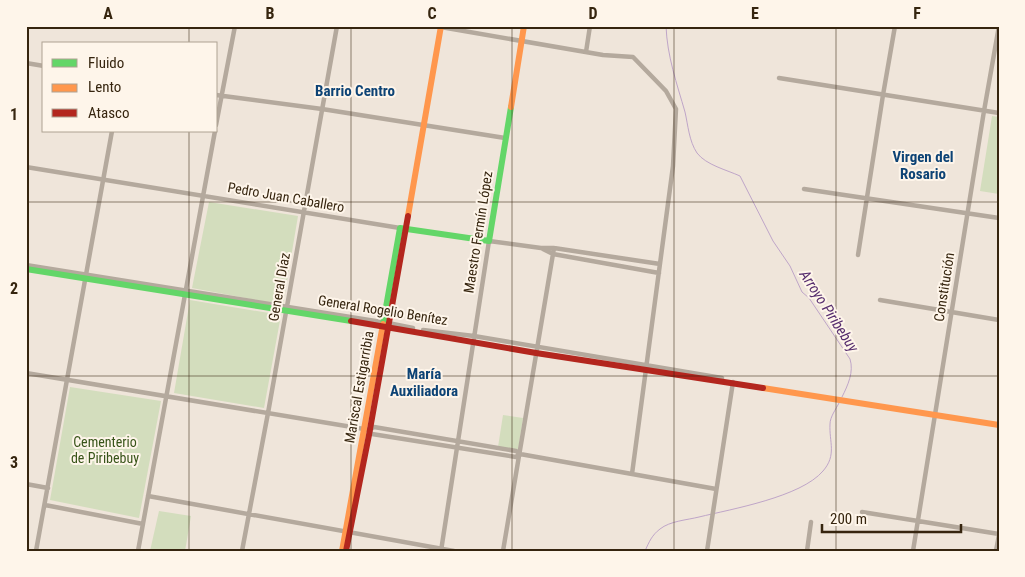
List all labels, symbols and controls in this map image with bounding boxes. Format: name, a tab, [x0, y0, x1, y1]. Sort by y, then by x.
text: A	[103, 4, 113, 23]
text: B	[266, 4, 275, 23]
text: C	[427, 4, 437, 23]
text: D	[588, 4, 598, 23]
text: E	[751, 4, 759, 23]
text: F	[913, 4, 921, 23]
legend	[42, 42, 218, 132]
text: Fluido	[88, 54, 124, 72]
text: Lento	[88, 78, 121, 96]
district label: Barrio Centro	[315, 82, 395, 100]
text: Atasco	[88, 104, 129, 122]
text: 1	[10, 105, 18, 124]
district label: Virgen del Rosario	[892, 148, 954, 183]
street label: Maestro Fermín López	[460, 170, 496, 294]
street label: Pedro Juan Caballero	[226, 179, 346, 215]
street label: General Díaz	[265, 251, 293, 323]
street label: Constitución	[931, 251, 957, 323]
water label: Arroyo Piribebuy	[795, 266, 863, 356]
text: 2	[10, 279, 18, 298]
street label: General Rogelio Benítez	[317, 292, 449, 328]
street label: Mariscal Estigarribia	[341, 330, 377, 444]
district label: María Auxiliadora	[390, 365, 458, 400]
park label: Cementerio de Piribebuy	[71, 434, 139, 466]
text: 3	[10, 453, 18, 472]
scale bar	[822, 502, 961, 534]
text: 200 m	[830, 510, 867, 528]

